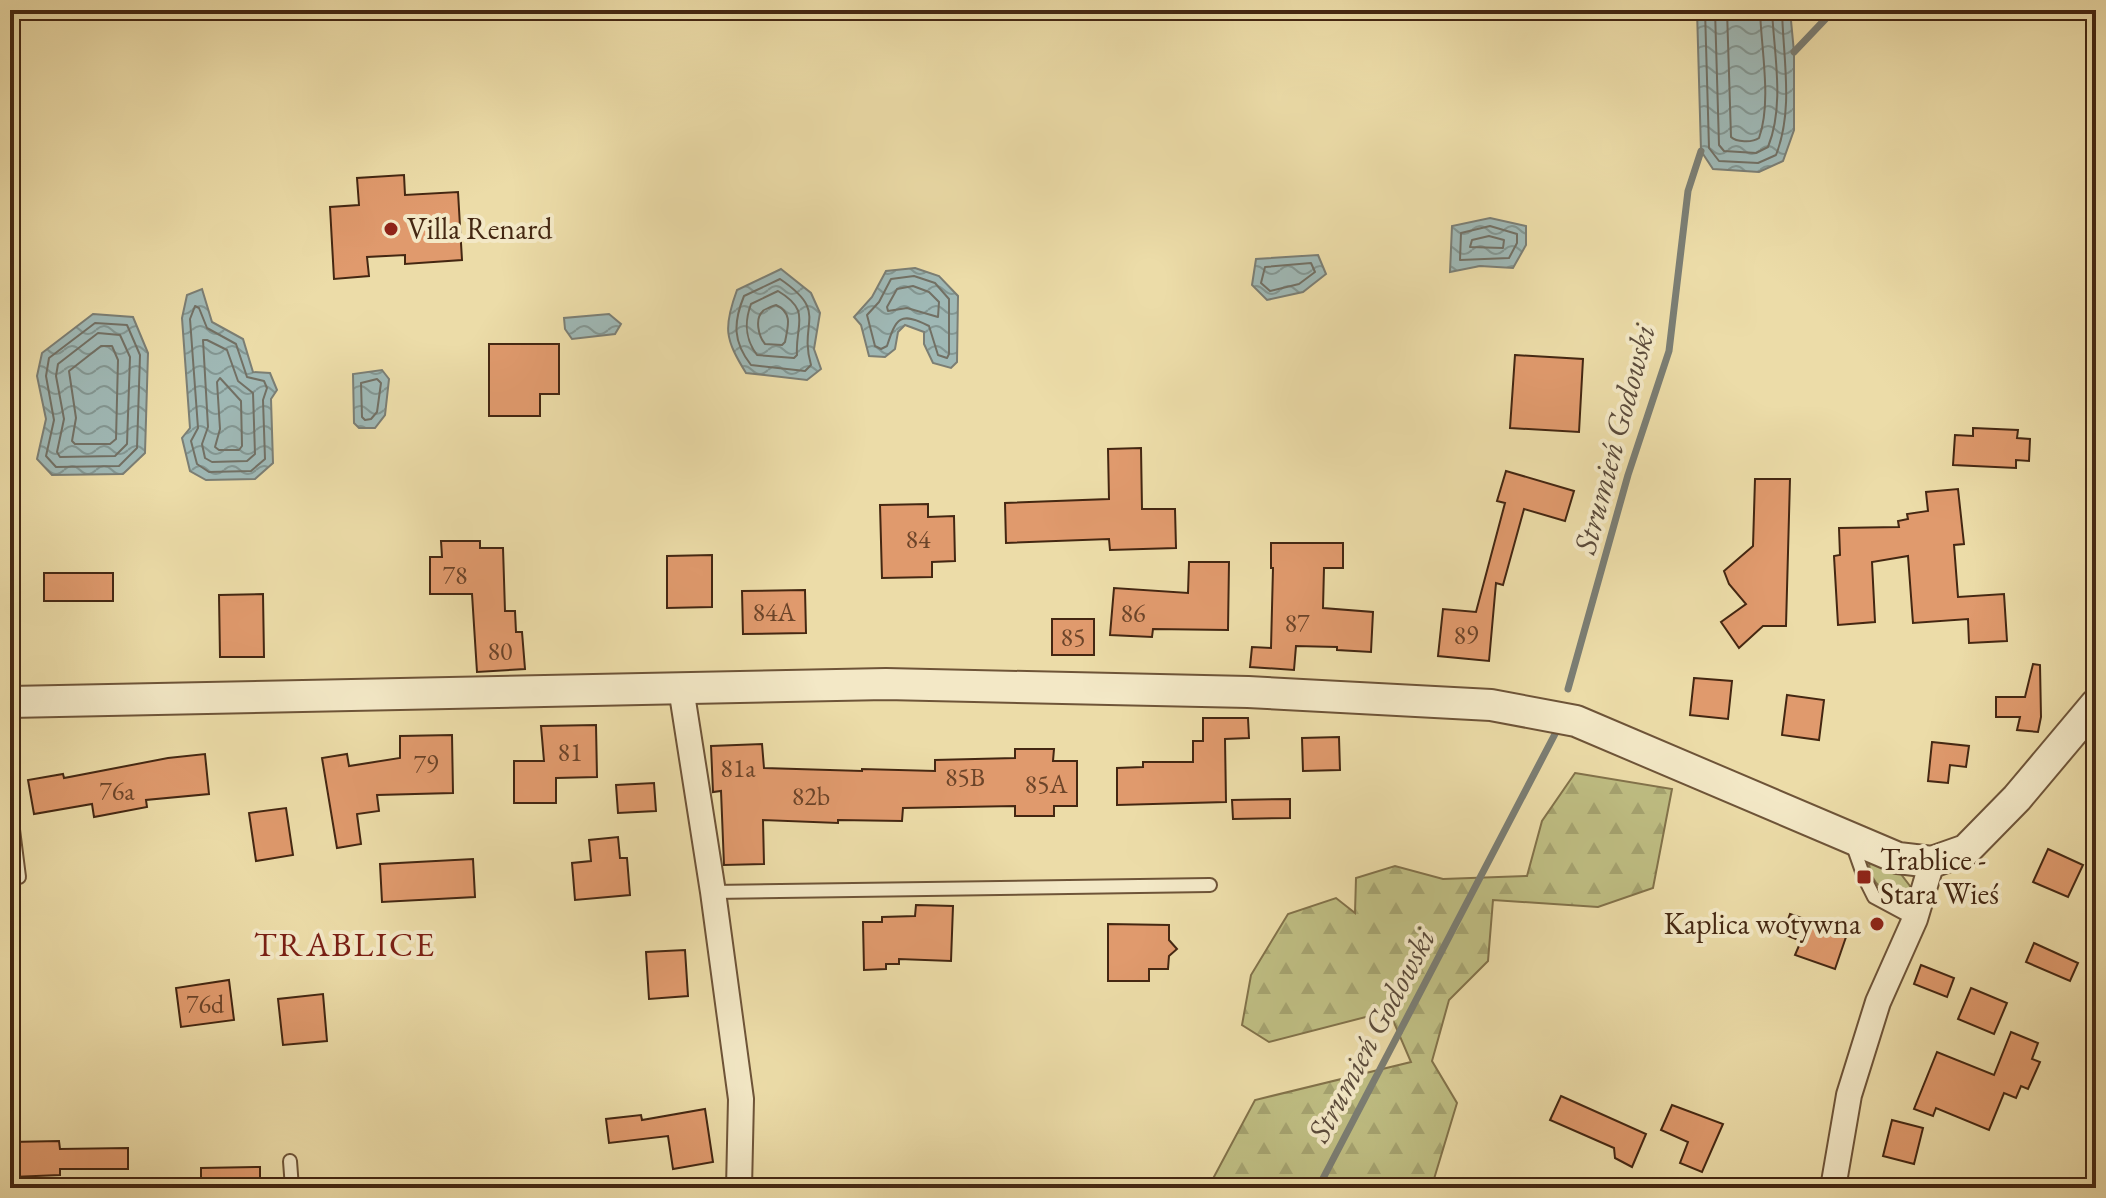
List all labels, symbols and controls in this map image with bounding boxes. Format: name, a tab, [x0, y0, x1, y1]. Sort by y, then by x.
place label: Villa Renard	[407, 209, 553, 248]
marker: Villa Renard	[382, 220, 400, 238]
water label: Strumień Godowski	[1563, 318, 1665, 559]
house number: 84	[906, 522, 931, 556]
house number: 78	[443, 558, 467, 592]
house number: 84A	[753, 595, 796, 629]
house number: 86	[1121, 596, 1145, 630]
house number: 87	[1285, 606, 1310, 640]
house number: 89	[1454, 618, 1479, 652]
house number: 85	[1061, 620, 1085, 654]
house number: 80	[488, 634, 512, 668]
house number: 81	[558, 735, 582, 769]
house number: 79	[414, 747, 439, 781]
house number: 81a	[720, 751, 756, 785]
house number: 85B	[945, 760, 985, 794]
house number: 85A	[1025, 767, 1068, 801]
house number: 76a	[99, 774, 135, 808]
house number: 82b	[792, 779, 830, 813]
place label: Trablice - Stara Wieś	[1880, 840, 1999, 913]
marker: Trablice - Stara Wieś	[1855, 868, 1873, 886]
place label: Kaplica wotywna	[1664, 904, 1861, 943]
marker: Kaplica wotywna	[1868, 915, 1886, 933]
water label: Strumień Godowski	[1297, 920, 1446, 1150]
district label: TRABLICE	[254, 922, 436, 966]
house number: 76d	[186, 987, 225, 1021]

